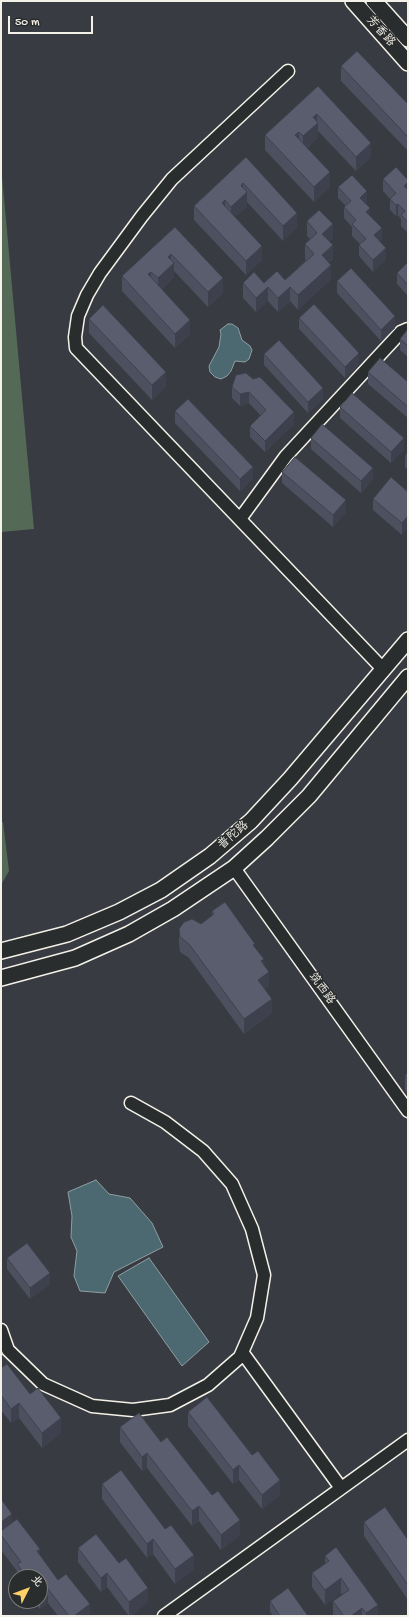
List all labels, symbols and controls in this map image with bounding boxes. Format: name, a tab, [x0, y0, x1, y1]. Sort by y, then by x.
scale bar	[10, 8, 95, 34]
street label: 芳香路	[363, 14, 397, 50]
text: 50 m	[15, 16, 40, 30]
street label: 普陀路	[216, 819, 252, 853]
street label: 筑西路	[305, 970, 337, 1008]
north arrow	[8, 1569, 48, 1609]
text: 北	[28, 1574, 44, 1590]

